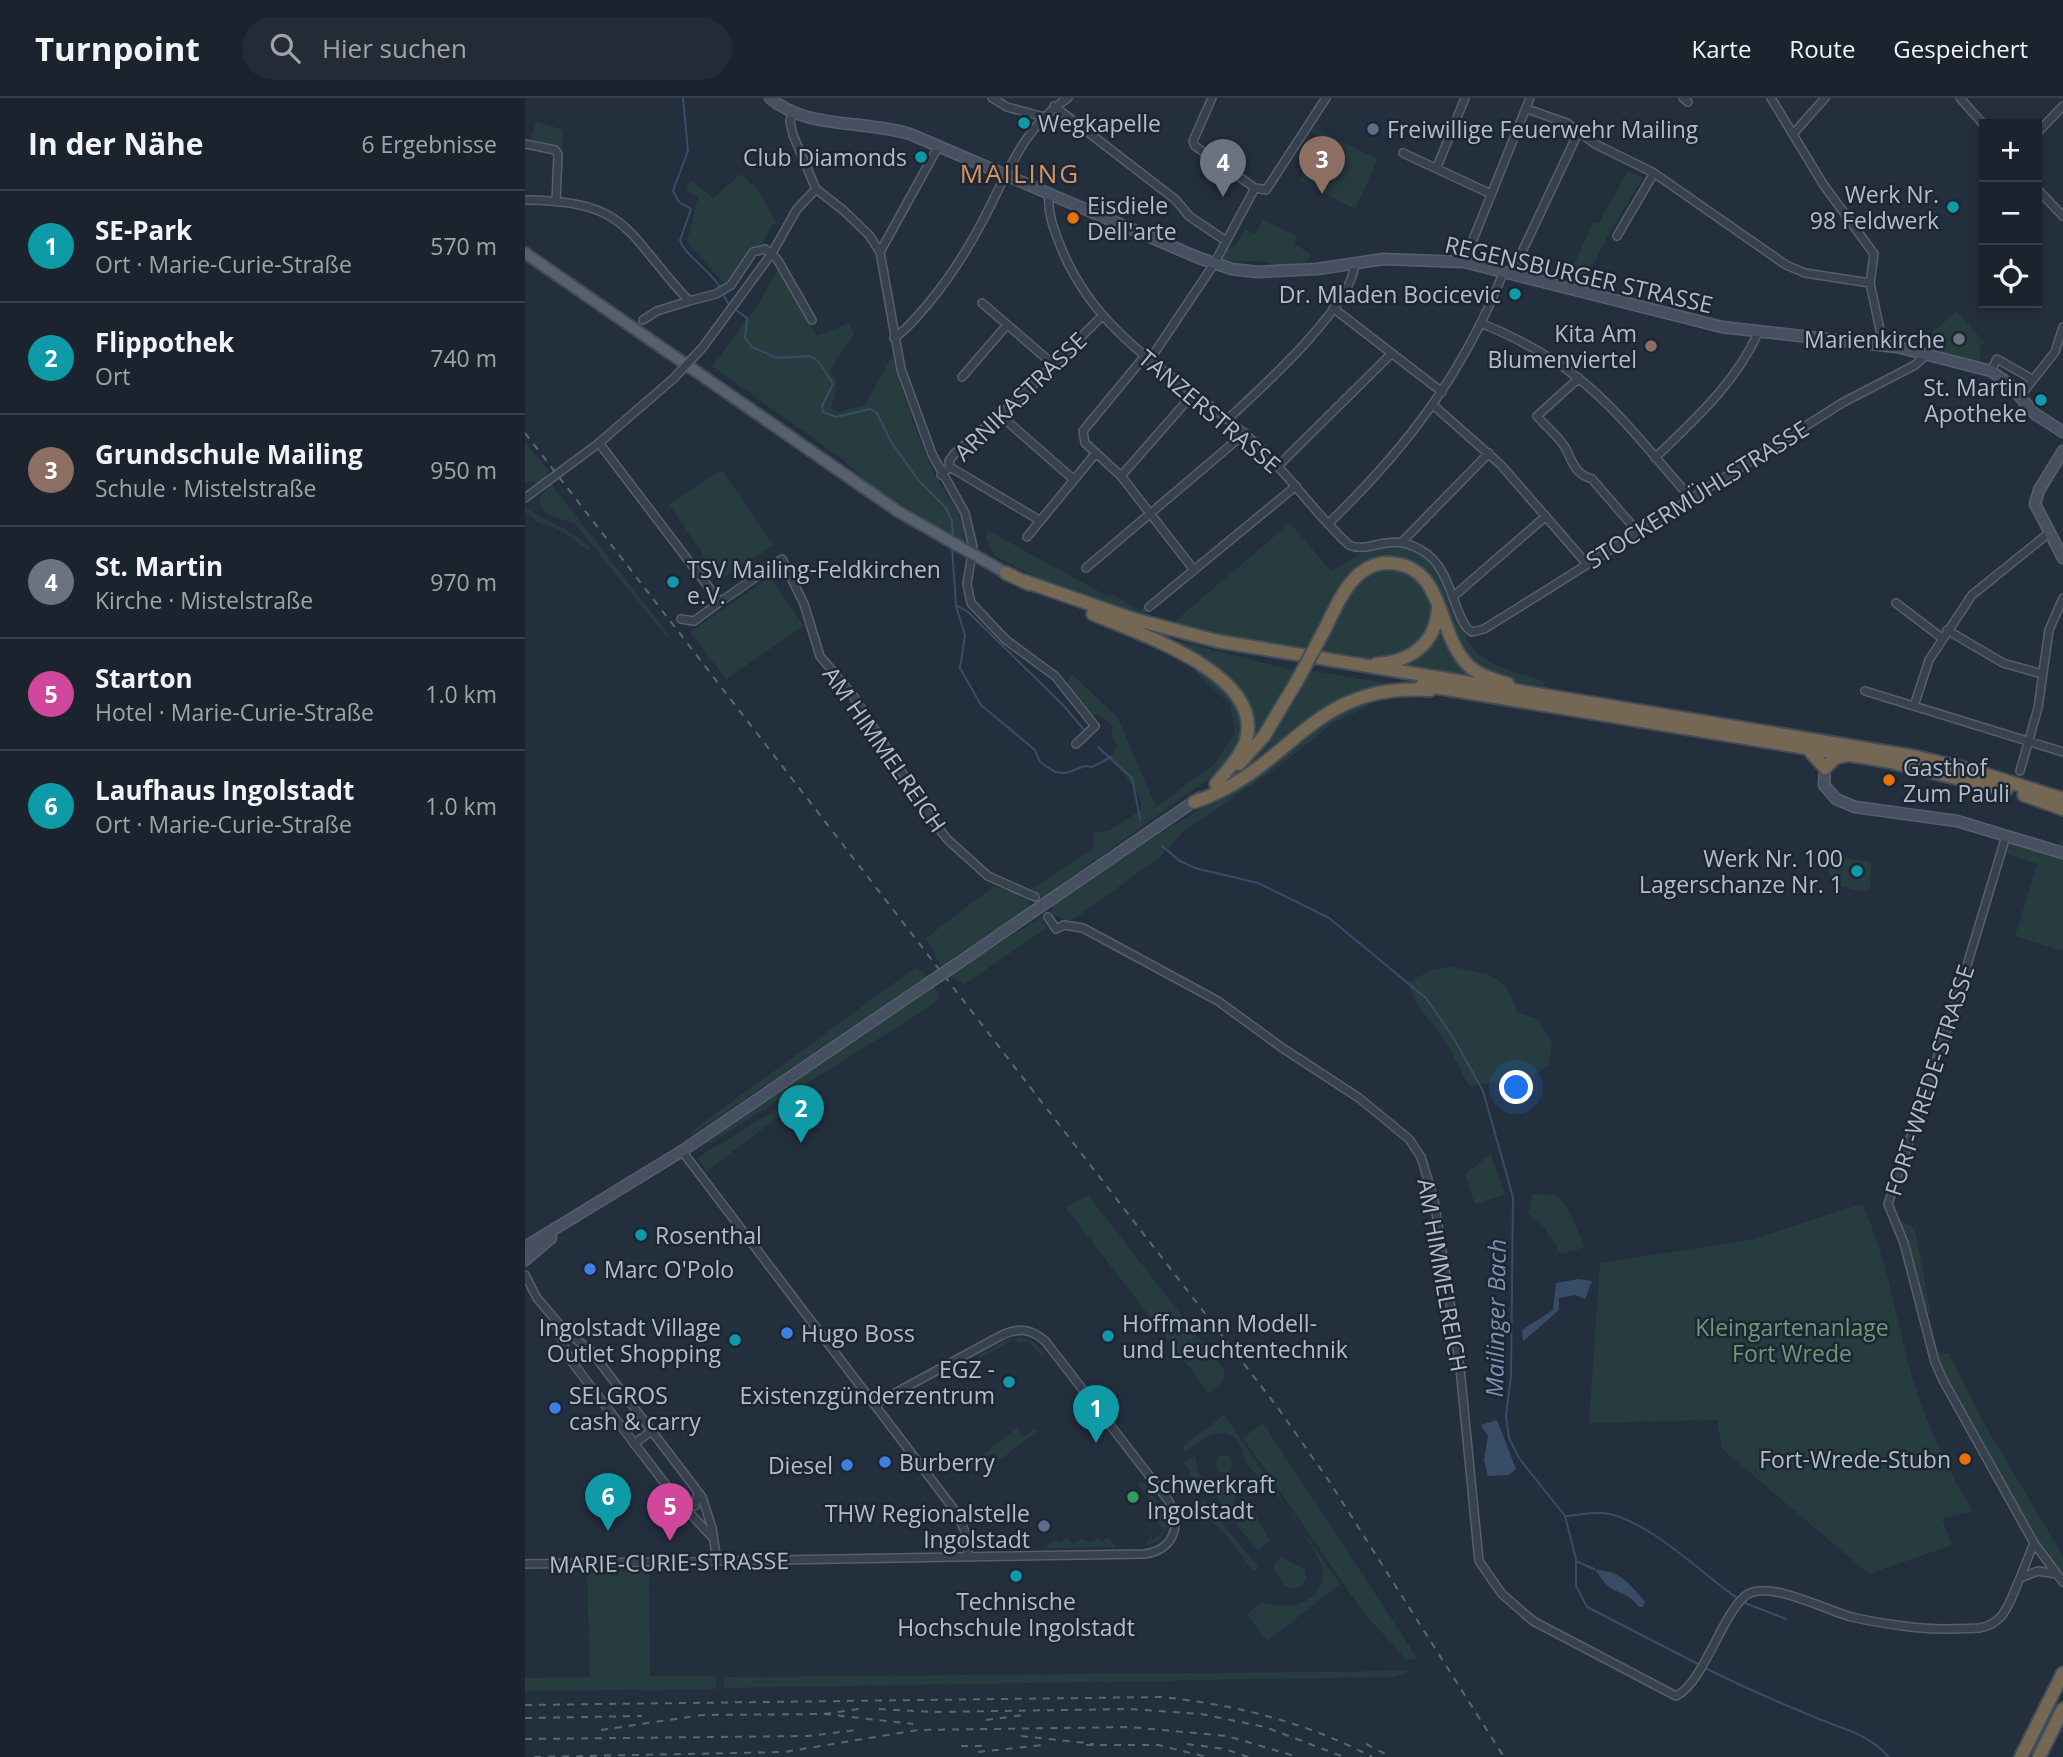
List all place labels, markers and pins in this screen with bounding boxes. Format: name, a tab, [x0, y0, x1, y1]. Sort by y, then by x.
place label: Wegkapelle	[1038, 107, 1161, 139]
place label: Freiwillige Feuerwehr Mailing	[1387, 113, 1699, 145]
marker: Wegkapelle	[1016, 115, 1032, 131]
marker: Freiwillige Feuerwehr Mailing	[1365, 121, 1381, 137]
pin: 3	[1299, 136, 1345, 194]
pin: 4	[1200, 139, 1246, 197]
place label: Club Diamonds	[743, 141, 907, 173]
marker: Club Diamonds	[913, 149, 929, 165]
place label: Werk Nr. 98 Feldwerk	[1810, 178, 1939, 236]
place label: Eisdiele Dell'arte	[1087, 189, 1177, 247]
marker: Werk Nr. 98 Feldwerk	[1945, 199, 1961, 215]
marker: Eisdiele Dell'arte	[1065, 210, 1081, 226]
place label: Dr. Mladen Bocicevic	[1279, 278, 1501, 310]
marker: Dr. Mladen Bocicevic	[1507, 286, 1523, 302]
place label: Kita Am Blumenviertel	[1487, 317, 1637, 375]
place label: Marienkirche	[1804, 323, 1945, 355]
marker: Marienkirche	[1951, 331, 1967, 347]
marker: Kita Am Blumenviertel	[1643, 338, 1659, 354]
place label: St. Martin Apotheke	[1923, 371, 2027, 429]
marker: St. Martin Apotheke	[2033, 392, 2049, 408]
place label: TSV Mailing-Feldkirchen e.V.	[687, 553, 941, 611]
marker: TSV Mailing-Feldkirchen e.V.	[665, 574, 681, 590]
place label: Gasthof Zum Pauli	[1903, 751, 2010, 809]
marker: Gasthof Zum Pauli	[1881, 772, 1897, 788]
place label: Werk Nr. 100 Lagerschanze Nr. 1	[1639, 842, 1843, 900]
marker: Werk Nr. 100 Lagerschanze Nr. 1	[1849, 863, 1865, 879]
pin: 2	[778, 1085, 824, 1143]
place label: Rosenthal	[655, 1219, 762, 1251]
marker: Rosenthal	[633, 1227, 649, 1243]
place label: Marc O'Polo	[604, 1253, 734, 1285]
marker: Marc O'Polo	[582, 1261, 598, 1277]
place label: Hoffmann Modell- und Leuchtentechnik	[1122, 1307, 1348, 1365]
place label: Ingolstadt Village Outlet Shopping	[539, 1311, 722, 1369]
place label: Hugo Boss	[801, 1317, 915, 1349]
marker: Hugo Boss	[779, 1325, 795, 1341]
marker: Hoffmann Modell- und Leuchtentechnik	[1100, 1328, 1116, 1344]
marker: Ingolstadt Village Outlet Shopping	[727, 1332, 743, 1348]
place label: EGZ - Existenzgünderzentrum	[740, 1353, 995, 1411]
marker: EGZ - Existenzgünderzentrum	[1001, 1374, 1017, 1390]
place label: SELGROS cash & carry	[569, 1379, 701, 1437]
pin: 1	[1073, 1385, 1119, 1443]
marker: SELGROS cash & carry	[547, 1400, 563, 1416]
place label: Fort-Wrede-Stubn	[1759, 1443, 1951, 1475]
place label: Burberry	[899, 1446, 995, 1478]
place label: Diesel	[768, 1449, 833, 1481]
marker: Fort-Wrede-Stubn	[1957, 1451, 1973, 1467]
marker: Burberry	[877, 1454, 893, 1470]
marker: Diesel	[839, 1457, 855, 1473]
place label: Schwerkraft Ingolstadt	[1147, 1468, 1275, 1526]
pin: 6	[585, 1473, 631, 1531]
pin: 5	[647, 1483, 693, 1541]
marker: Schwerkraft Ingolstadt	[1125, 1489, 1141, 1505]
place label: THW Regionalstelle Ingolstadt	[825, 1497, 1030, 1555]
marker: THW Regionalstelle Ingolstadt	[1036, 1518, 1052, 1534]
marker: Technische Hochschule Ingolstadt	[1008, 1568, 1024, 1584]
place label: Technische Hochschule Ingolstadt	[897, 1585, 1135, 1643]

